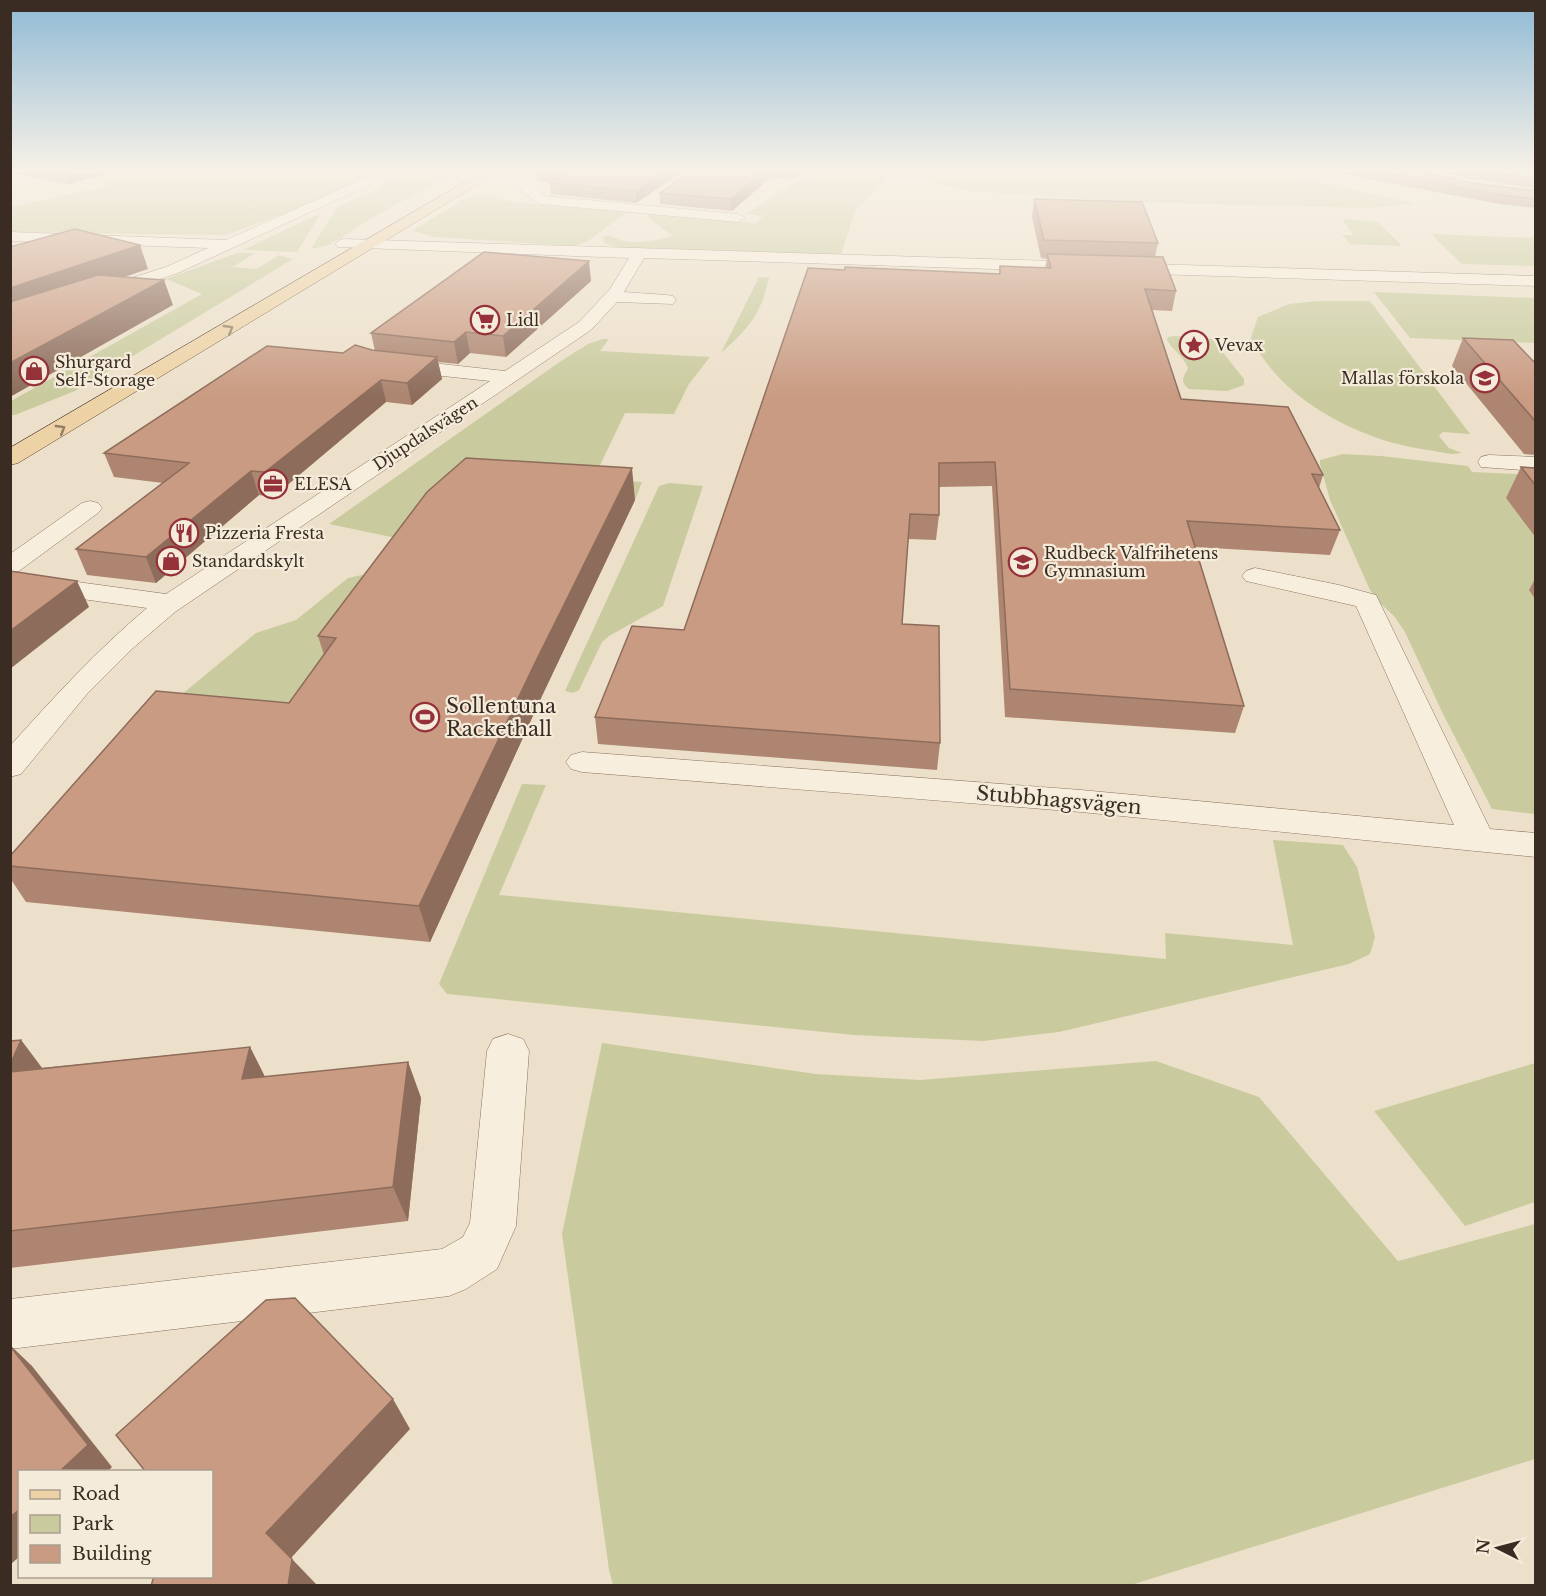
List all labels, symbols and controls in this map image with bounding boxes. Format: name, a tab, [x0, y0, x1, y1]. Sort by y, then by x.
supermarket icon: Lidl	[469, 304, 501, 336]
place label: Lidl	[506, 310, 539, 330]
one-way arrow	[223, 325, 233, 336]
place icon: Vevax	[1178, 329, 1210, 361]
place label: Vevax	[1214, 335, 1264, 355]
place label: Shurgard Self-Storage	[55, 352, 155, 390]
shop icon: Shurgard Self-Storage	[18, 355, 50, 387]
school or university icon: Mallas förskola	[1469, 362, 1501, 394]
place label: Mallas förskola	[1341, 368, 1464, 388]
street label: Djupdalsvägen	[369, 392, 481, 474]
one-way arrow	[55, 424, 65, 436]
office icon: ELESA	[257, 468, 289, 500]
place label: ELESA	[294, 474, 352, 494]
restaurant icon: Pizzeria Fresta	[168, 517, 200, 549]
place label: Pizzeria Fresta	[205, 523, 324, 543]
place label: Rudbeck Valfrihetens Gymnasium	[1044, 543, 1218, 581]
shop icon: Standardskylt	[155, 545, 187, 577]
school or university icon: Rudbeck Valfrihetens Gymnasium	[1007, 546, 1039, 578]
place label: Standardskylt	[192, 551, 305, 571]
place label: Sollentuna Rackethall	[446, 694, 557, 741]
sports icon: Sollentuna Rackethall	[409, 701, 441, 733]
street label: Stubbhagsvägen	[975, 781, 1143, 819]
legend	[18, 1470, 213, 1578]
text: Road	[72, 1483, 120, 1505]
text: Park	[72, 1513, 114, 1535]
north arrow	[1468, 1518, 1528, 1578]
text: N	[1472, 1538, 1494, 1555]
text: Building	[72, 1543, 151, 1565]

